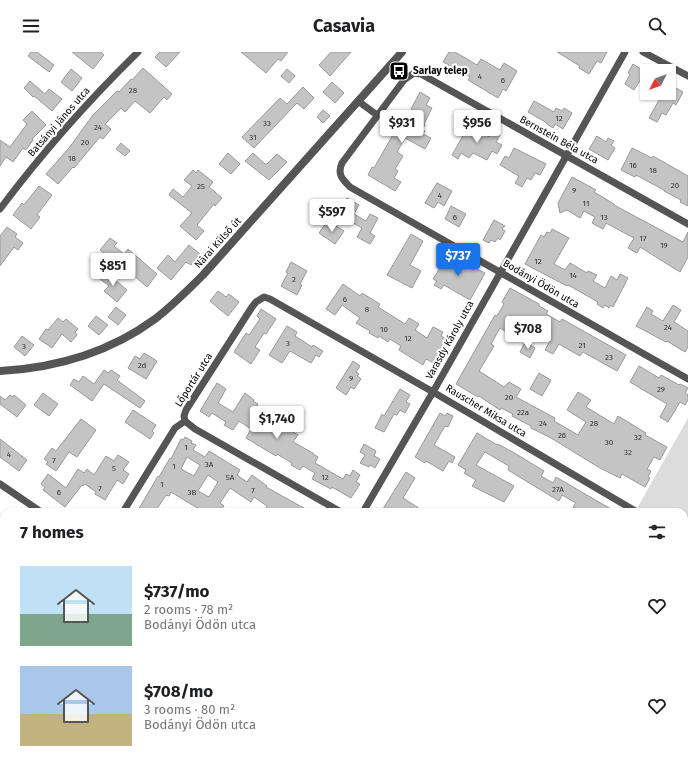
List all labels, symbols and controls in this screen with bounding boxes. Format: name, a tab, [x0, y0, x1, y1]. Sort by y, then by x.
icon: menu	[20, 15, 42, 37]
text: Casavia	[313, 15, 375, 37]
icon: search	[646, 15, 668, 37]
bus stop icon: Sarlay telep	[388, 60, 410, 82]
north arrow	[640, 64, 676, 100]
map controls	[640, 64, 676, 100]
place label: Sarlay telep	[413, 65, 468, 77]
house number: 4	[478, 72, 483, 81]
house number: 6	[501, 76, 505, 85]
street label: Batsányi János utca	[26, 85, 92, 159]
house number: 28	[129, 86, 138, 95]
pin: $931	[378, 110, 426, 144]
pin: $956	[453, 110, 501, 144]
street label: Bernstein Béla utca	[518, 113, 600, 167]
house number: 12	[555, 114, 563, 123]
text: $931	[389, 115, 415, 130]
text: $956	[463, 115, 491, 130]
house number: 33	[263, 119, 271, 128]
house number: 24	[94, 123, 103, 132]
house number: 31	[249, 133, 257, 142]
house number: 20	[81, 138, 90, 147]
house number: 18	[68, 154, 77, 163]
house number: 16	[629, 161, 637, 170]
house number: 18	[649, 166, 658, 175]
house number: 20	[671, 181, 680, 190]
house number: 25	[197, 182, 205, 191]
house number: 9	[572, 186, 576, 195]
house number: 4	[438, 191, 443, 200]
pin: $597	[308, 199, 356, 233]
house number: 11	[583, 199, 589, 208]
text: $597	[318, 204, 346, 219]
house number: 6	[453, 213, 457, 222]
house number: 13	[600, 213, 608, 222]
street label: Nárai Külső út	[191, 214, 244, 271]
house number: 17	[639, 234, 647, 243]
house number: 19	[660, 241, 668, 250]
pin: $737	[434, 243, 482, 277]
text: $737	[445, 248, 471, 263]
pin: $851	[89, 253, 137, 287]
street label: Bodányi Ödön utca	[501, 256, 582, 311]
house number: 12	[534, 257, 542, 266]
text: $851	[100, 258, 126, 273]
house number: 14	[569, 271, 578, 280]
house number: 2	[292, 275, 296, 284]
house number: 6	[343, 295, 347, 304]
street label: Varasdy Károly utca	[423, 299, 477, 381]
house number: 8	[365, 305, 370, 314]
pin: $708	[504, 316, 552, 350]
text: $708	[514, 321, 542, 336]
house number: 24	[664, 323, 673, 332]
house number: 10	[380, 325, 388, 334]
house number: 12	[404, 334, 412, 343]
house number: 3	[286, 339, 290, 348]
house number: 21	[578, 341, 586, 350]
house number: 3	[22, 342, 26, 351]
street label: Lőportár utca	[172, 350, 215, 409]
house number: 23	[605, 353, 613, 362]
house number: 2d	[138, 361, 147, 370]
house number: 9	[349, 374, 353, 383]
street label: Rauscher Miksa utca	[443, 382, 529, 440]
house number: 29	[657, 385, 665, 394]
house number: 20	[505, 393, 514, 402]
pin: $1,740	[244, 406, 310, 440]
house number: 22a	[517, 408, 529, 417]
text: $1,740	[259, 411, 295, 426]
house number: 24	[539, 419, 548, 428]
house number: 28	[590, 419, 599, 428]
house number: 26	[558, 431, 566, 440]
house number: 32	[634, 433, 642, 442]
house number: 30	[605, 438, 614, 447]
house number: 1	[184, 443, 188, 452]
house number: 32	[624, 448, 632, 457]
house number: 4	[7, 450, 12, 459]
house number: 7	[52, 456, 56, 465]
house number: 3A	[205, 460, 214, 469]
house number: 1	[172, 462, 176, 471]
house number: 5	[112, 464, 116, 473]
house number: 5A	[226, 473, 235, 482]
house number: 12	[321, 473, 329, 482]
house number: 1	[160, 480, 164, 489]
house number: 7	[98, 484, 102, 493]
house number: 27A	[552, 485, 564, 494]
house number: 7	[251, 486, 255, 495]
house number: 6	[57, 488, 61, 497]
house number: 3B	[188, 488, 197, 497]
icon: filters	[646, 521, 668, 543]
text: 7 homes	[20, 522, 84, 543]
text: $737/mo	[144, 581, 209, 602]
icon: home	[52, 582, 100, 630]
icon: heart	[646, 595, 668, 617]
text: 2 rooms · 78 m²	[144, 602, 233, 617]
text: Bodányi Ödön utca	[144, 617, 256, 632]
text: $708/mo	[144, 681, 213, 702]
icon: home	[52, 682, 100, 730]
icon: heart	[646, 695, 668, 717]
text: 3 rooms · 80 m²	[144, 702, 235, 717]
text: Bodányi Ödön utca	[144, 717, 256, 732]

